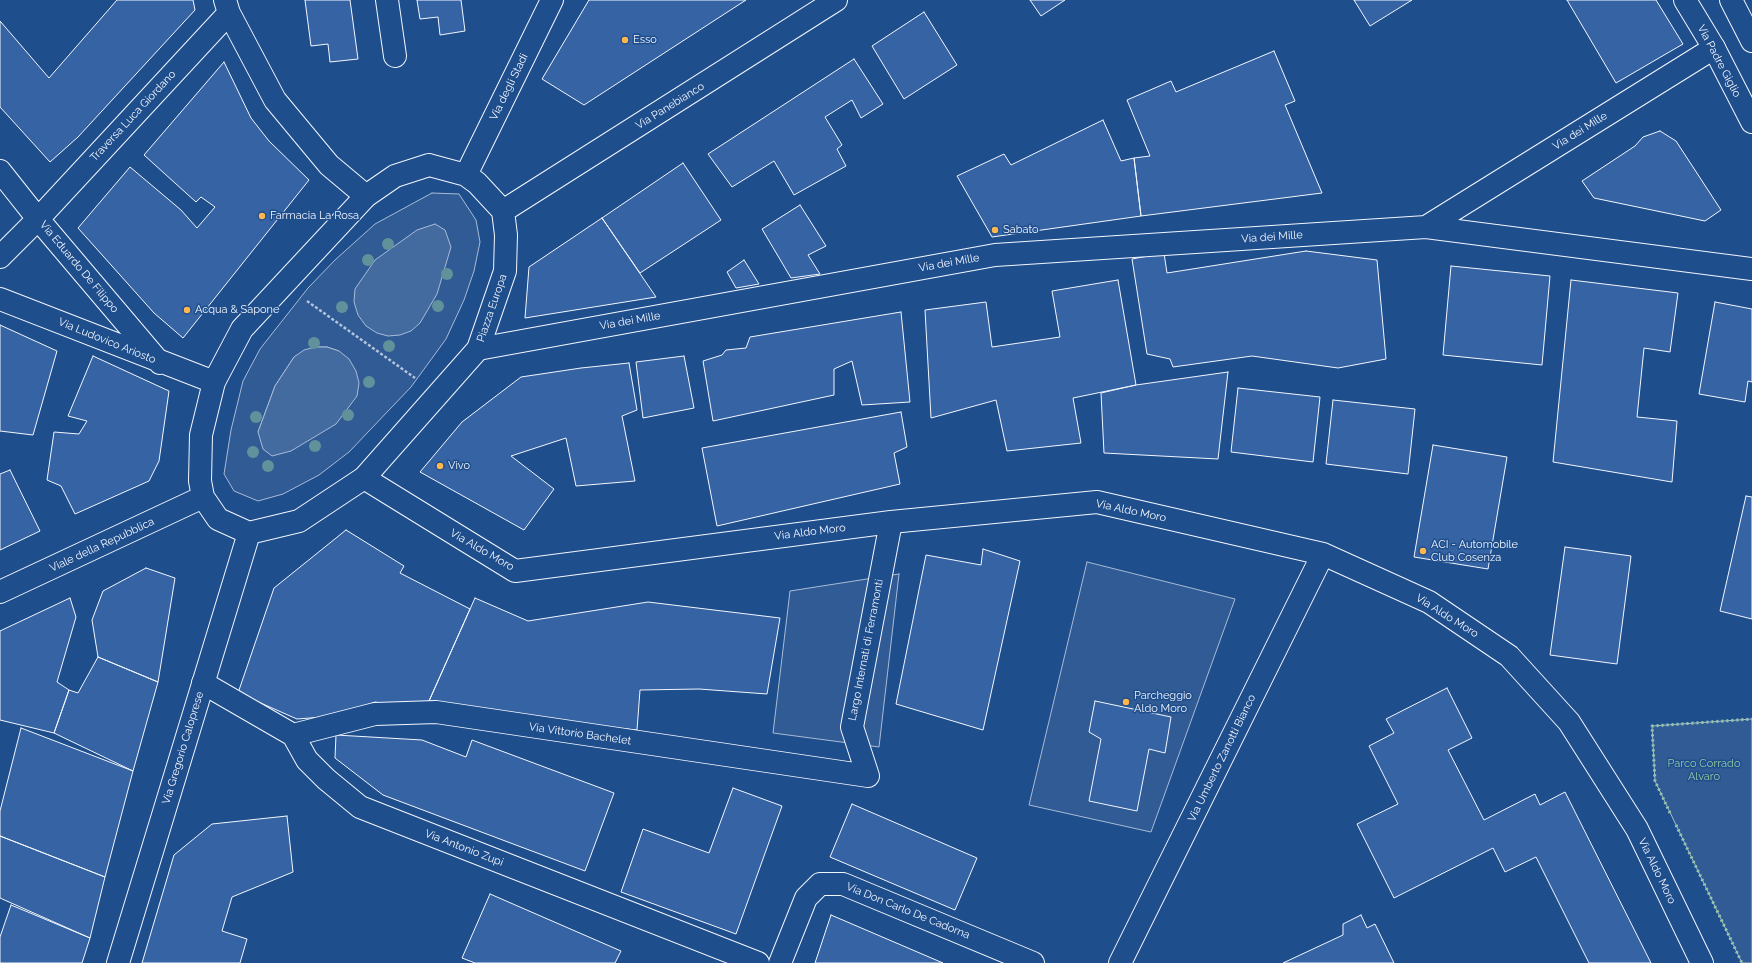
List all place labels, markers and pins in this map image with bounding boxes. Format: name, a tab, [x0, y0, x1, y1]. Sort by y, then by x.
place label: Esso	[633, 33, 657, 47]
marker: Esso	[620, 35, 630, 45]
place label: Farmacia La Rosa	[270, 209, 359, 223]
marker: Farmacia La Rosa	[257, 211, 267, 221]
place label: Sabato	[1003, 223, 1039, 237]
marker: Sabato	[990, 225, 1000, 235]
place label: Acqua & Sapone	[195, 303, 279, 317]
marker: Acqua & Sapone	[182, 305, 192, 315]
place label: Vivo	[448, 459, 470, 473]
marker: Vivo	[435, 461, 445, 471]
place label: ACI - Automobile Club Cosenza	[1431, 538, 1518, 564]
marker: ACI - Automobile Club Cosenza	[1418, 546, 1428, 556]
place label: Parcheggio Aldo Moro	[1134, 689, 1192, 715]
marker: Parcheggio Aldo Moro	[1121, 697, 1131, 707]

